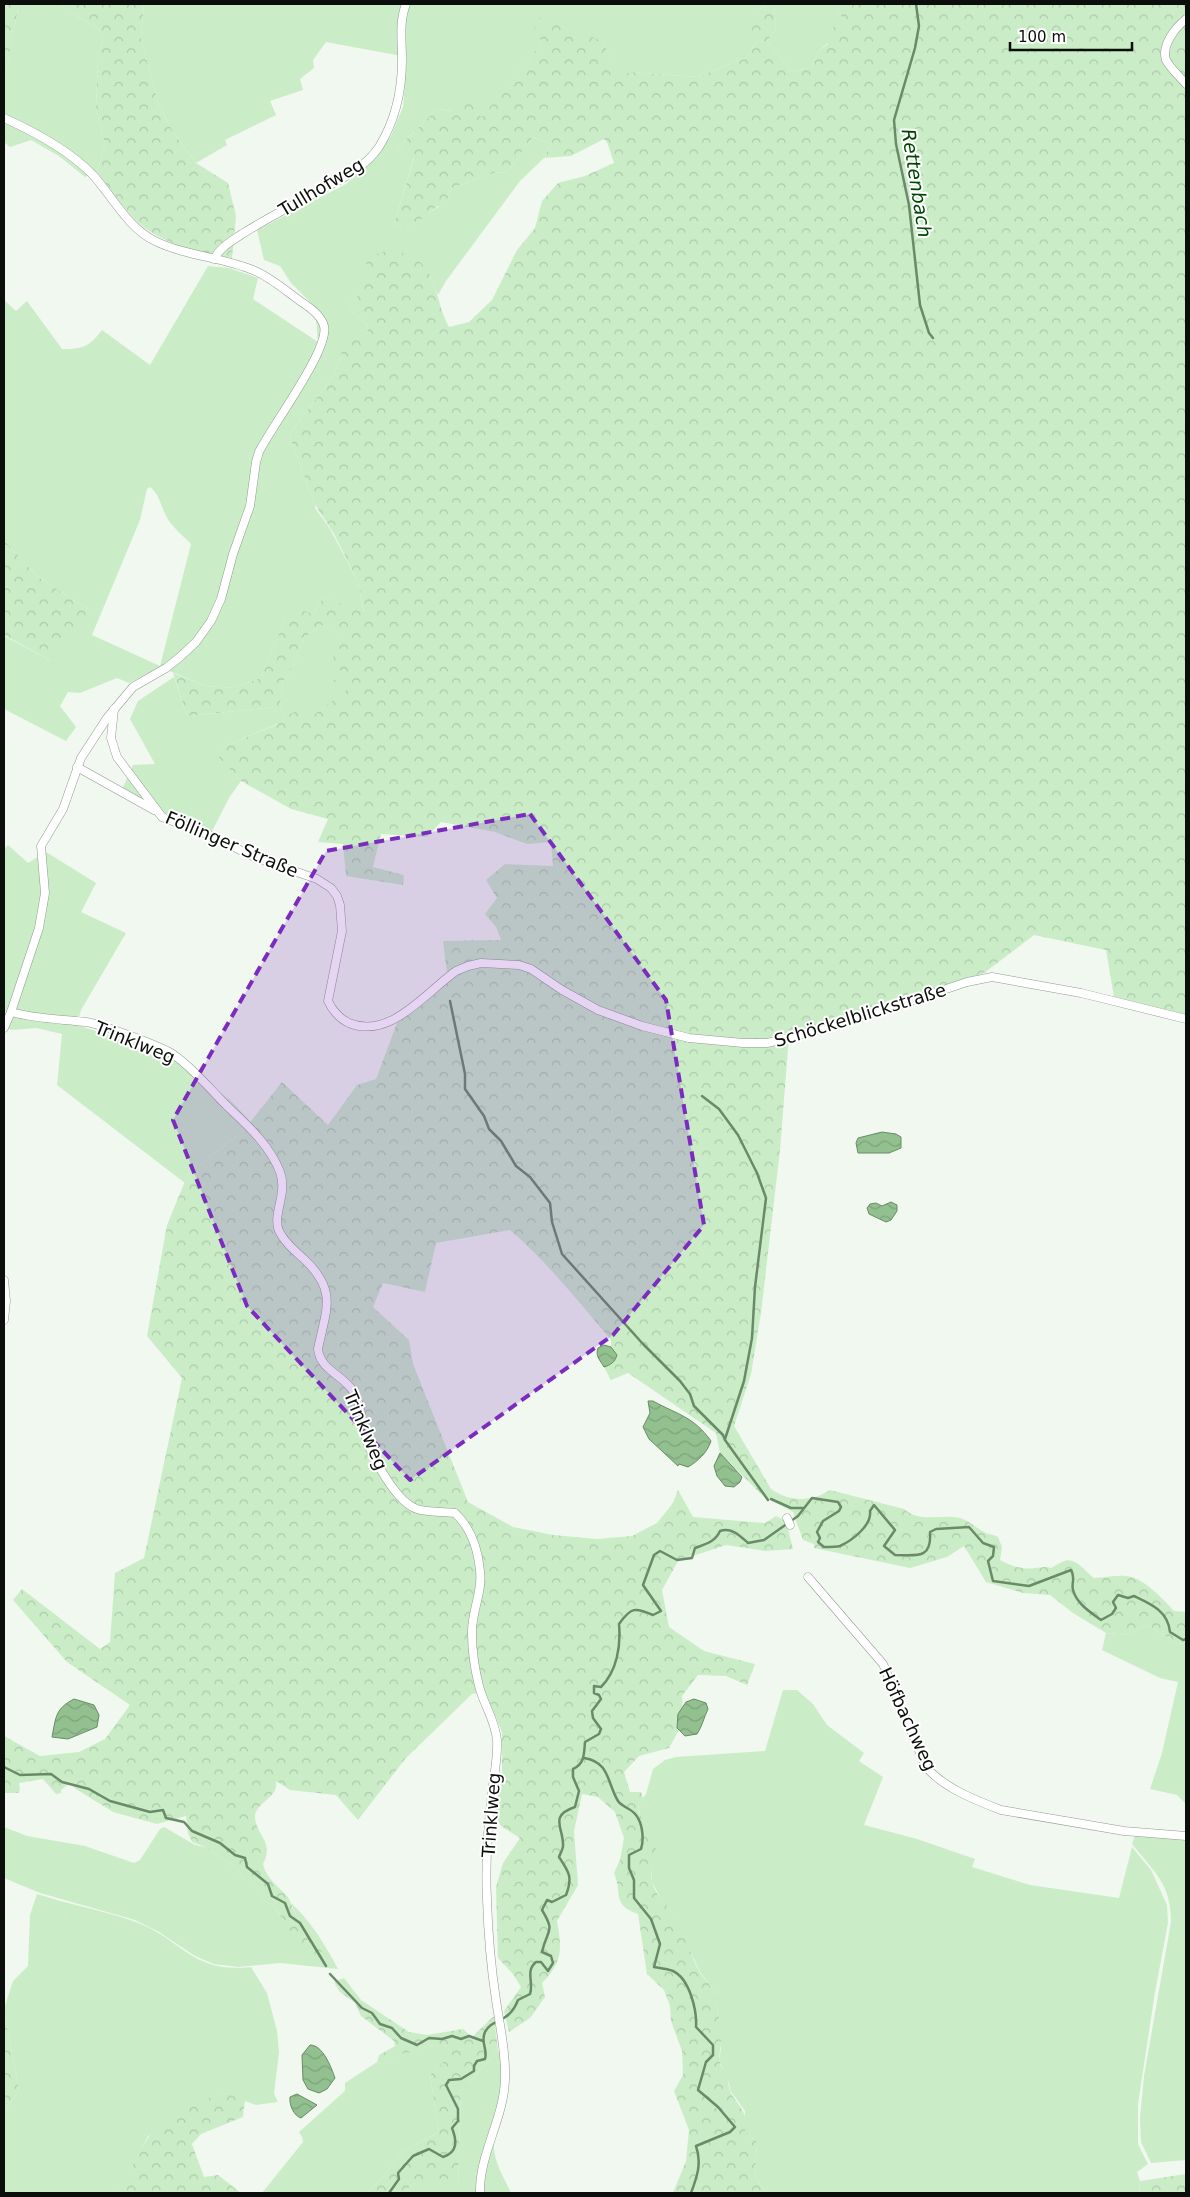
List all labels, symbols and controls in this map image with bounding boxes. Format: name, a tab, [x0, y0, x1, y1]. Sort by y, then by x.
scale bar	[1010, 20, 1132, 52]
text: 100 m	[1018, 28, 1066, 46]
water label: Rettenbach	[898, 127, 936, 239]
street label: Tullhofweg	[274, 153, 367, 221]
street label: Föllinger Straße	[162, 807, 302, 881]
street label: Schöckelblickstraße	[772, 979, 948, 1051]
street label: Trinklweg	[91, 1016, 178, 1068]
street label: Trinklweg	[339, 1386, 392, 1473]
street label: Höfbachweg	[875, 1664, 941, 1774]
street label: Trinklweg	[477, 1772, 504, 1859]

